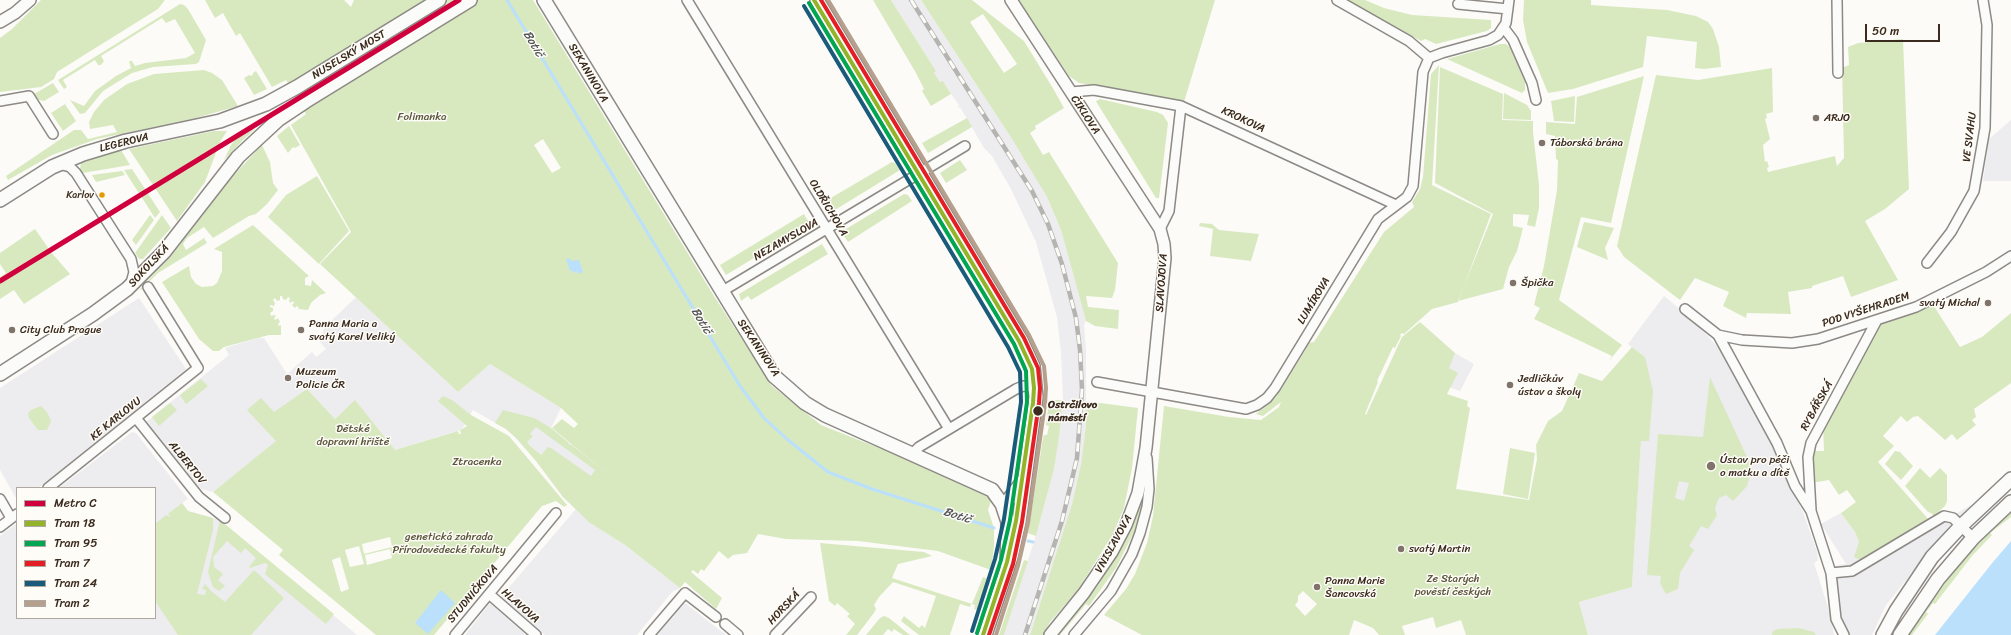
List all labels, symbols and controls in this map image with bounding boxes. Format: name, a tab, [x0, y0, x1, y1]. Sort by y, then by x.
scale bar	[1867, 16, 1942, 42]
text: 50 m	[1872, 20, 1899, 42]
street label: NUSELSKÝ MOST	[310, 28, 388, 82]
water label: Botič	[520, 28, 546, 60]
street label: SEKANINOVA	[565, 41, 611, 105]
street label: ČIKLOVA	[1068, 93, 1102, 137]
street label: KROKOVA	[1219, 104, 1267, 136]
park label: Folimanka	[397, 110, 447, 124]
place label: ARJO	[1824, 111, 1850, 125]
street label: VE SVAHU	[1960, 111, 1980, 163]
marker: ARJO	[1811, 113, 1821, 123]
street label: LEGEROVA	[98, 131, 150, 155]
place label: Táborská brána	[1550, 136, 1623, 150]
marker: Táborská brána	[1537, 138, 1547, 148]
street label: OLDŘICHOVA	[806, 177, 850, 239]
place label: Karlov	[66, 189, 94, 201]
marker: Karlov	[97, 190, 107, 200]
street label: NEZAMYSLOVA	[751, 216, 821, 264]
street label: SOKOLSKÁ	[126, 242, 172, 290]
street label: SLAVOJOVA	[1153, 253, 1171, 313]
street label: LUMÍROVA	[1295, 275, 1333, 327]
place label: Špička	[1521, 276, 1554, 290]
marker: Špička	[1508, 278, 1518, 288]
street label: POD VYŠEHRADEM	[1821, 290, 1911, 330]
place label: svatý Michal	[1919, 296, 1980, 310]
marker: svatý Michal	[1983, 298, 1993, 308]
water label: Botič	[688, 305, 714, 337]
place label: Panna Maria a svatý Karel Veliký	[309, 317, 395, 343]
street label: SEKANINOVA	[734, 317, 782, 379]
place label: City Club Prague	[20, 323, 101, 337]
marker: City Club Prague	[7, 325, 17, 335]
marker: Panna Maria a svatý Karel Veliký	[296, 325, 306, 335]
place label: Muzeum Policie ČR	[296, 365, 345, 391]
place label: Jedličkův ústav a školy	[1518, 372, 1581, 398]
marker: Muzeum Policie ČR	[283, 373, 293, 383]
street label: RYBÁŘSKÁ	[1798, 379, 1836, 433]
marker: Jedličkův ústav a školy	[1505, 380, 1515, 390]
street label: KE KARLOVU	[88, 394, 144, 444]
place label: Ostrčilovo náměstí	[1048, 398, 1097, 424]
marker: Ostrčilovo náměstí	[1031, 404, 1045, 418]
park label: Dětské dopravní hřiště	[317, 422, 389, 448]
street label: ALBERTOV	[166, 439, 208, 487]
place label: Ústav pro péči o matku a dítě	[1720, 453, 1789, 479]
park label: Ztracenka	[452, 455, 502, 469]
marker: Ústav pro péči o matku a dítě	[1705, 460, 1717, 472]
legend	[16, 487, 156, 619]
text: Metro C	[54, 492, 97, 514]
water label: Botič	[941, 505, 973, 527]
text: Tram 18	[54, 512, 95, 534]
street label: VNISLAVOVA	[1093, 513, 1135, 575]
park label: genetická zahrada Přírodovědecké fakulty	[392, 530, 506, 556]
text: Tram 95	[54, 532, 98, 554]
place label: svatý Martin	[1409, 542, 1471, 556]
marker: svatý Martin	[1396, 544, 1406, 554]
text: Tram 7	[54, 552, 90, 574]
street label: STUDNIČKOVA	[445, 562, 501, 626]
text: Tram 24	[54, 572, 97, 594]
park label: Ze Starých pověstí českých	[1415, 572, 1491, 598]
place label: Panna Marie Šancovská	[1325, 574, 1385, 600]
marker: Panna Marie Šancovská	[1312, 582, 1322, 592]
street label: HLAVOVA	[498, 586, 542, 626]
street label: HORSKÁ	[765, 588, 803, 628]
text: Tram 2	[54, 592, 90, 614]

